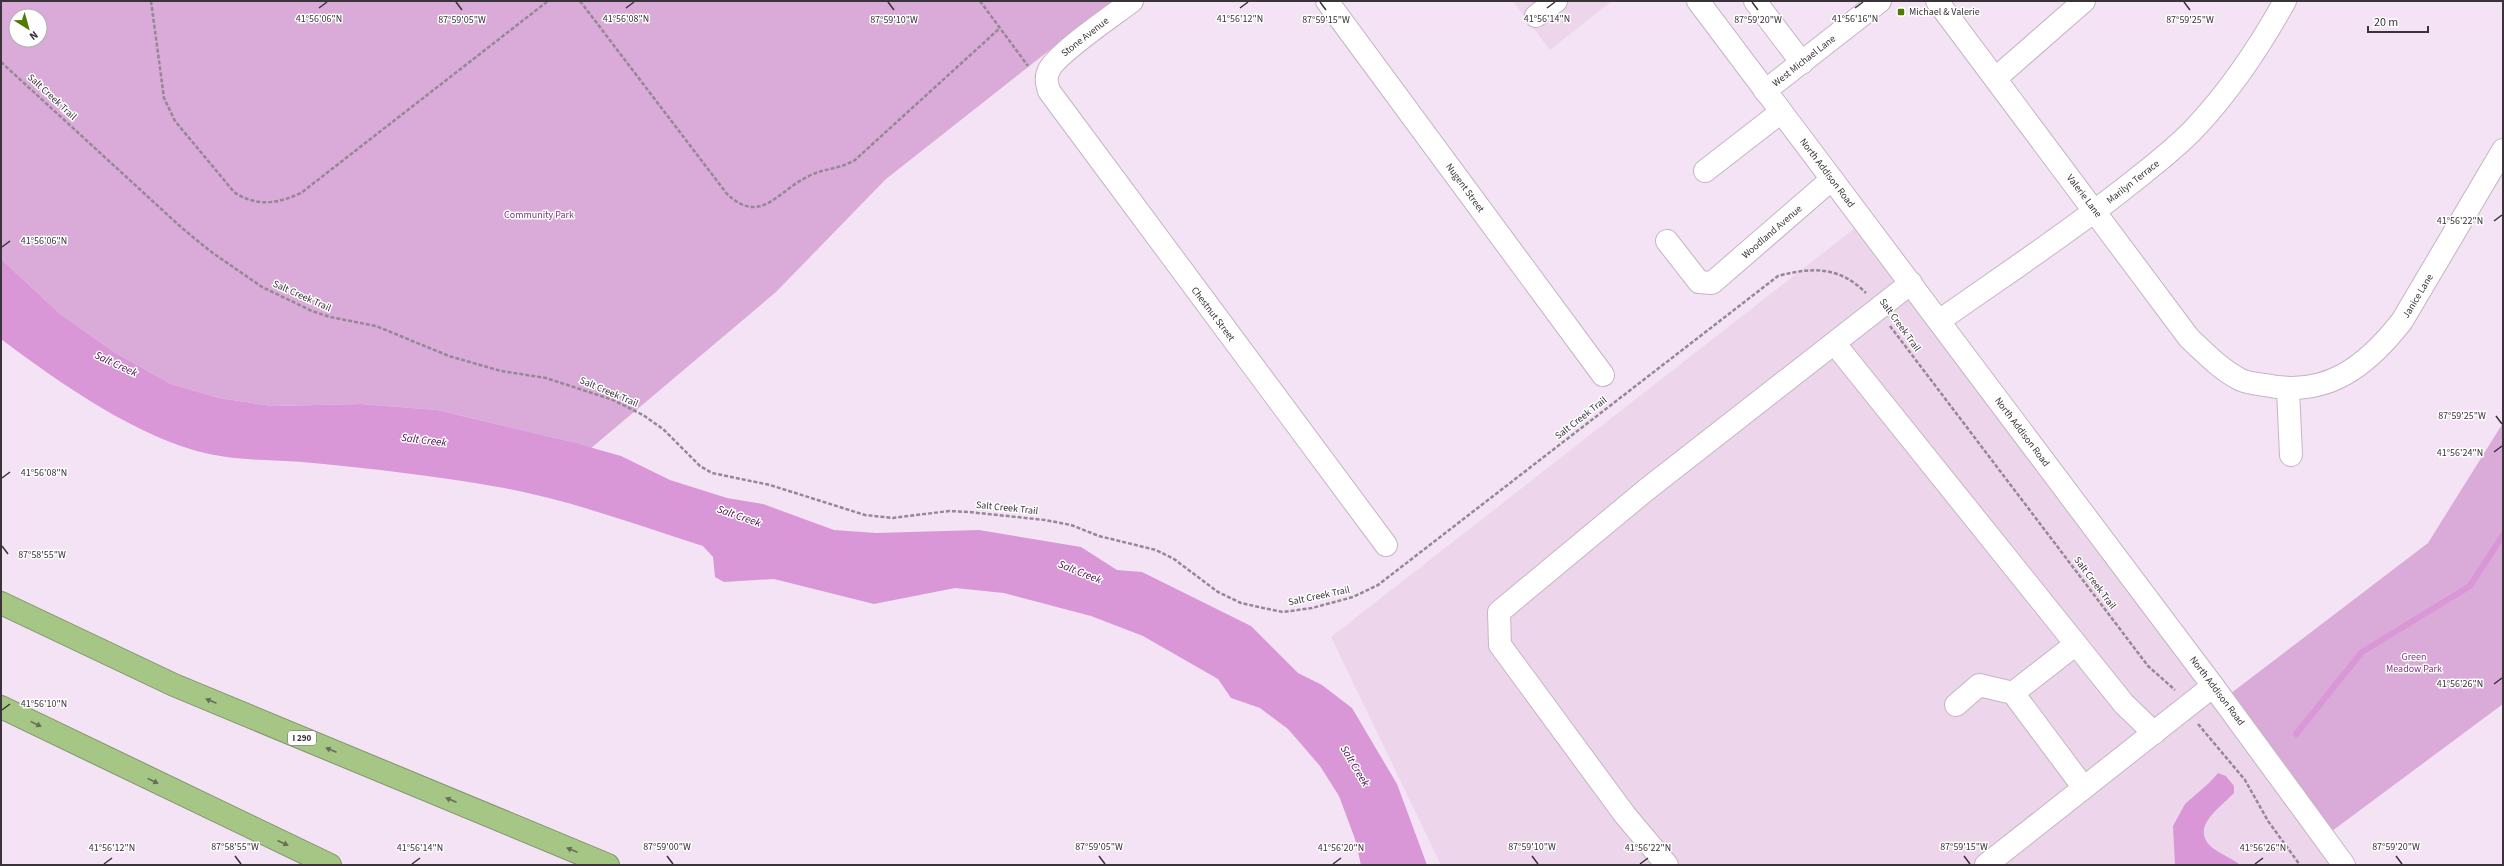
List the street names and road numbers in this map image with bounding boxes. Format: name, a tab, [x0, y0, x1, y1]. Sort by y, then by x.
street label: Stone Avenue	[1058, 14, 1112, 60]
street label: West Michael Lane	[1769, 32, 1839, 90]
street label: Salt Creek Trail	[24, 71, 80, 124]
street label: North Addison Road	[1796, 135, 1858, 211]
street label: Marilyn Terrace	[2104, 157, 2162, 207]
street label: Nugent Street	[1442, 161, 1488, 216]
street label: Valerie Lane	[2063, 172, 2105, 220]
street label: Woodland Avenue	[1739, 202, 1805, 262]
street label: Janice Lane	[2399, 271, 2437, 321]
street label: Salt Creek Trail	[271, 277, 334, 315]
street label: Chestnut Street	[1188, 284, 1238, 345]
street label: Salt Creek Trail	[1876, 296, 1924, 355]
street label: Salt Creek Trail	[578, 373, 641, 411]
street label: Salt Creek Trail	[1552, 393, 1610, 443]
street label: North Addison Road	[1991, 394, 2053, 470]
street label: Salt Creek Trail	[975, 498, 1039, 518]
street label: Salt Creek Trail	[2071, 554, 2120, 613]
street label: Salt Creek Trail	[1287, 583, 1351, 609]
street label: North Addison Road	[2186, 653, 2248, 729]
road number: I 290	[288, 731, 316, 745]

